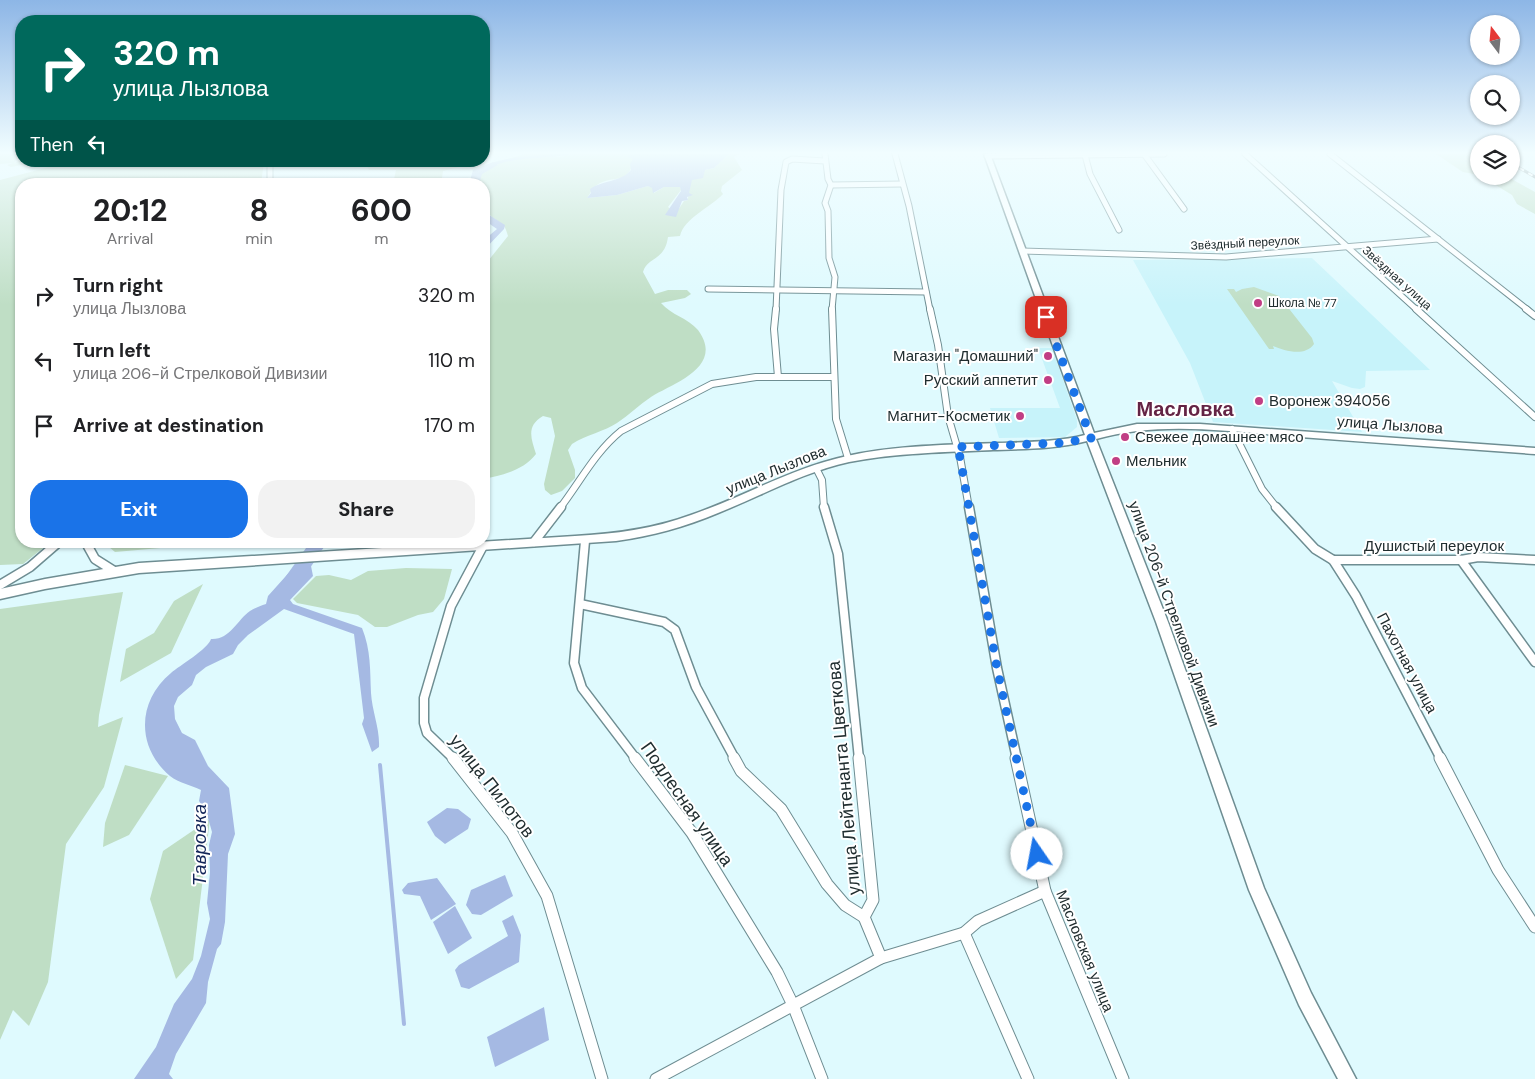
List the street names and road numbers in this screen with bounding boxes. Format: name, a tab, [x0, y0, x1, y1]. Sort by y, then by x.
street label: Звёздный переулок	[1190, 232, 1301, 254]
street label: Звёздная улица	[1359, 242, 1435, 314]
street label: улица Лызлова	[1336, 411, 1444, 439]
street label: улица Лызлова	[723, 441, 829, 499]
street label: улица 206-й Стрелковой Дивизии	[1124, 498, 1224, 730]
street label: Душистый переулок	[1364, 536, 1504, 556]
street label: Пахотная улица	[1372, 609, 1442, 717]
street label: улица Лейтенанта Цветкова	[822, 659, 866, 896]
street label: улица Пилотов	[444, 729, 540, 843]
street label: Подлесная улица	[635, 737, 739, 872]
street label: Масловская улица	[1051, 887, 1119, 1015]

